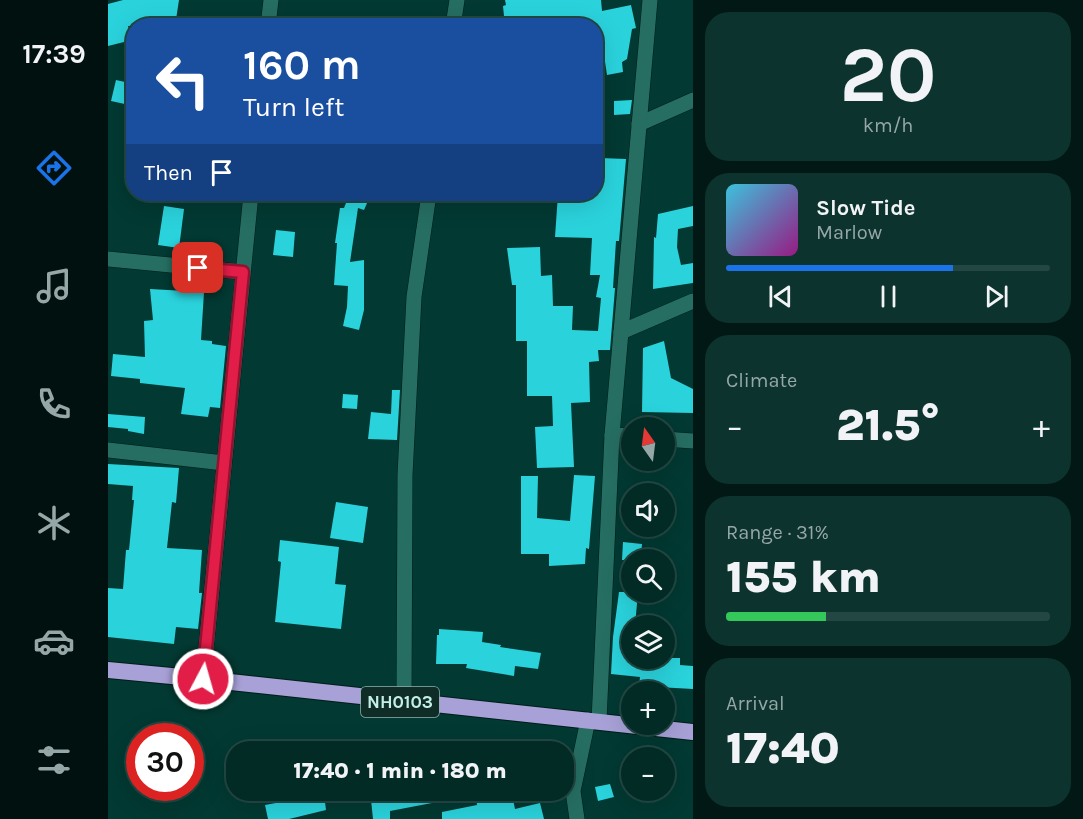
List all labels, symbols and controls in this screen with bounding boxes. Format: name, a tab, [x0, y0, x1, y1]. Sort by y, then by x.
text: 20	[840, 29, 936, 121]
text: 17:39	[22, 38, 86, 70]
text: 160 m	[243, 40, 361, 90]
icon: left	[144, 42, 222, 120]
text: Turn left	[243, 91, 344, 123]
text: km/h	[863, 114, 913, 137]
icon: directions	[33, 147, 75, 189]
icon: arrive	[205, 156, 238, 189]
text: Then	[144, 160, 193, 186]
text: Slow Tide	[816, 195, 916, 221]
text: Marlow	[816, 221, 882, 244]
pin	[172, 242, 223, 293]
icon: arrive	[181, 251, 214, 284]
icon: music	[33, 265, 75, 307]
icon: previous	[764, 280, 797, 313]
icon: pause	[872, 280, 905, 313]
icon: next	[980, 280, 1013, 313]
text: Climate	[726, 369, 797, 392]
icon: phone	[33, 383, 75, 425]
text: 21.5°	[836, 399, 940, 451]
text: −	[726, 407, 743, 445]
text: +	[1033, 407, 1050, 445]
north arrow	[621, 417, 675, 471]
map controls	[621, 417, 675, 801]
button: sound	[621, 483, 675, 537]
icon: climate	[33, 502, 75, 544]
text: Range · 31%	[726, 521, 829, 544]
button: search	[621, 549, 675, 603]
text: 155 km	[726, 551, 881, 603]
button: layers	[621, 615, 675, 669]
icon: car	[33, 620, 75, 662]
position arrow	[171, 647, 235, 711]
button: +	[621, 681, 675, 735]
road number: NH0103	[361, 687, 439, 717]
text: Arrival	[726, 692, 785, 715]
text: 17:40	[726, 722, 840, 774]
speed limit sign: 30	[126, 723, 204, 801]
icon: filters	[33, 739, 75, 781]
button: −	[621, 747, 675, 801]
text: 17:40 · 1 min · 180 m	[293, 758, 507, 784]

